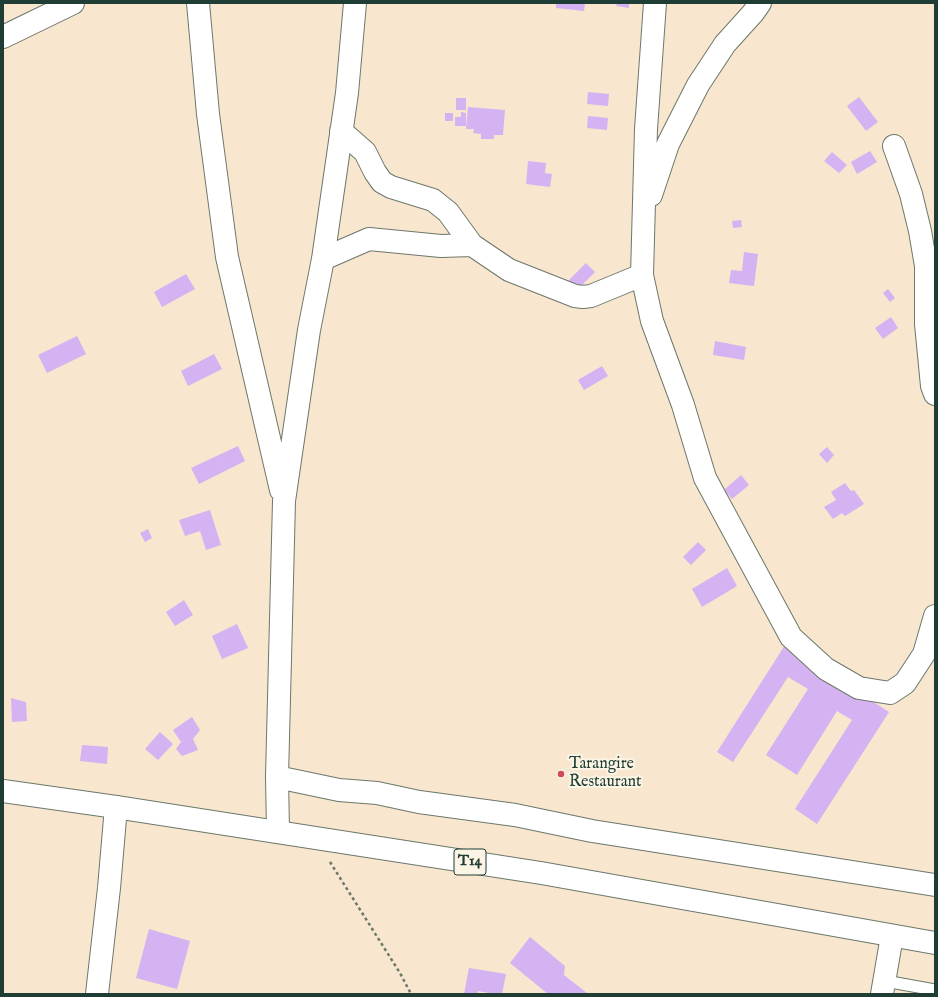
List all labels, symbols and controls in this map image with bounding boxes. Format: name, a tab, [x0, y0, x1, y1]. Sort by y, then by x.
place label: Tarangire Restaurant	[569, 755, 642, 793]
marker: Tarangire Restaurant	[556, 769, 566, 779]
road number: T14	[454, 849, 486, 875]

